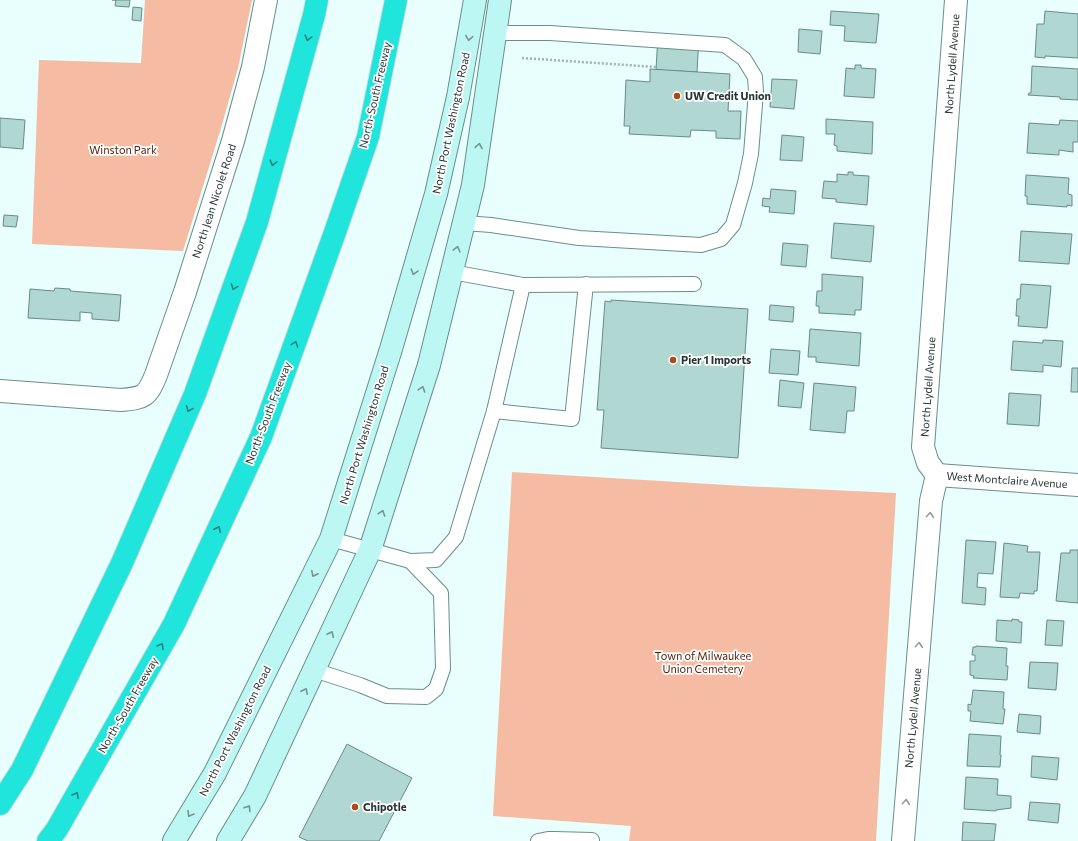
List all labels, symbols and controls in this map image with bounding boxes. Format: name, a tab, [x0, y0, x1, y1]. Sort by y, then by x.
street label: North Lydell Avenue	[942, 13, 961, 114]
one-way arrow	[304, 34, 313, 41]
one-way arrow	[465, 35, 473, 42]
street label: North-South Freeway	[356, 40, 393, 149]
street label: North Port Washington Road	[429, 51, 472, 195]
place label: UW Credit Union	[685, 89, 771, 102]
marker: UW Credit Union	[672, 91, 682, 101]
street label: North Jean Nicolet Road	[189, 142, 239, 260]
park label: Winston Park	[89, 143, 157, 156]
one-way arrow	[474, 143, 483, 149]
one-way arrow	[270, 160, 278, 166]
one-way arrow	[453, 246, 461, 253]
one-way arrow	[410, 268, 419, 275]
one-way arrow	[230, 283, 239, 290]
street label: North Lydell Avenue	[918, 336, 937, 437]
one-way arrow	[290, 341, 298, 348]
place label: Pier 1 Imports	[681, 353, 751, 366]
marker: Pier 1 Imports	[668, 355, 678, 365]
street label: North-South Freeway	[242, 359, 293, 466]
street label: North Port Washington Road	[336, 364, 391, 506]
one-way arrow	[417, 385, 425, 392]
one-way arrow	[186, 405, 194, 412]
street label: West Montclaire Avenue	[946, 469, 1068, 490]
one-way arrow	[377, 509, 386, 516]
one-way arrow	[925, 512, 934, 518]
one-way arrow	[213, 525, 221, 533]
one-way arrow	[311, 570, 319, 577]
one-way arrow	[326, 631, 334, 638]
one-way arrow	[915, 642, 924, 648]
one-way arrow	[157, 643, 164, 650]
park label: Town of Milwaukee Union Cemetery	[655, 649, 752, 675]
street label: North-South Freeway	[95, 654, 161, 755]
street label: North Port Washington Road	[196, 664, 273, 798]
street label: North Lydell Avenue	[902, 667, 923, 768]
one-way arrow	[300, 687, 308, 694]
one-way arrow	[72, 792, 79, 799]
one-way arrow	[902, 799, 911, 805]
place label: Chipotle	[363, 800, 407, 813]
marker: Chipotle	[350, 802, 360, 812]
one-way arrow	[244, 805, 251, 812]
one-way arrow	[188, 810, 195, 817]

